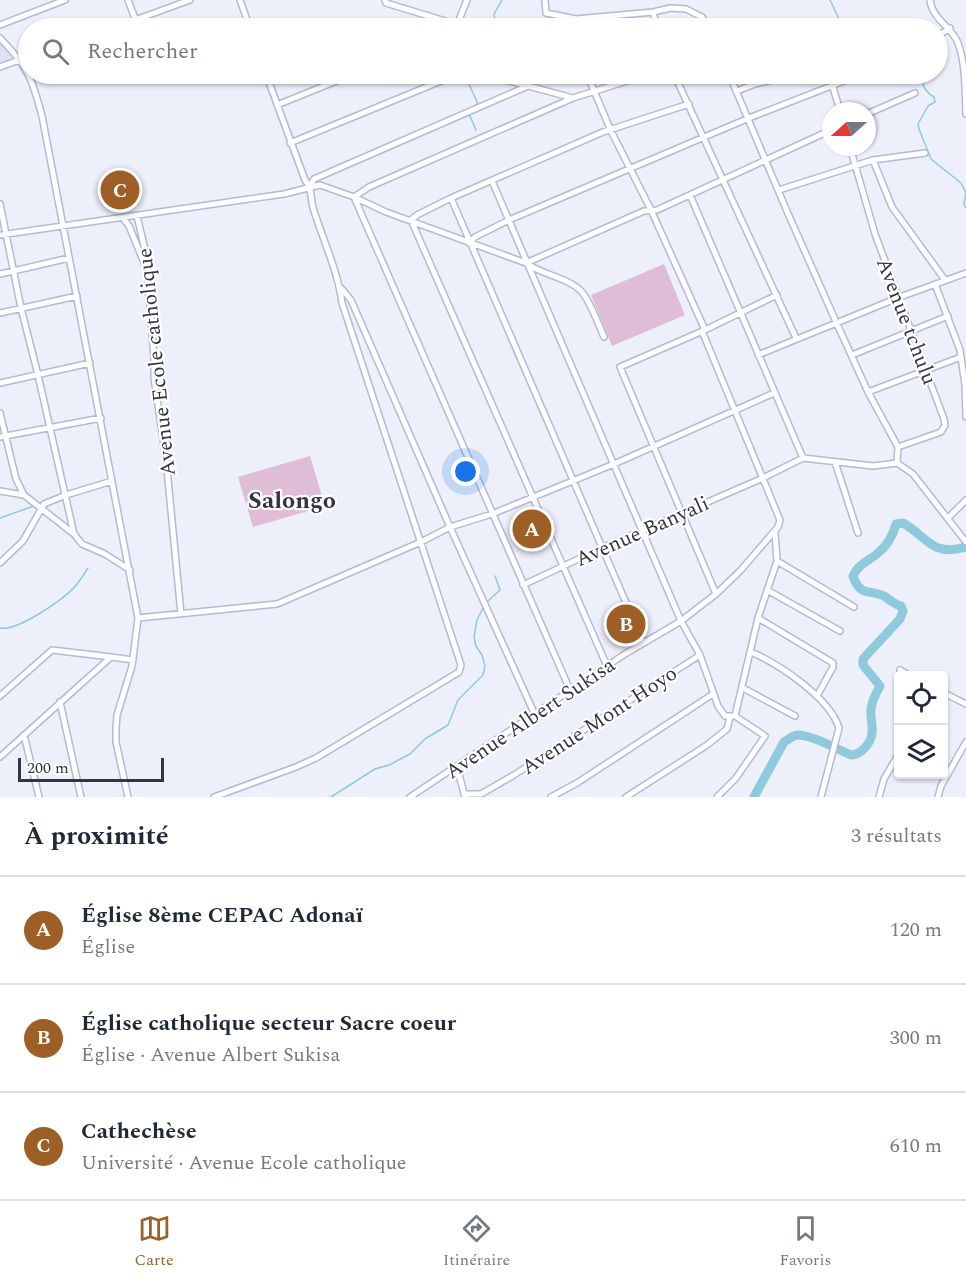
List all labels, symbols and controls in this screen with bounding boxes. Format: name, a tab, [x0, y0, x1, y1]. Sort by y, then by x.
search box	[18, 18, 948, 84]
icon: search	[39, 35, 72, 68]
text: Rechercher	[87, 35, 198, 68]
north arrow	[822, 102, 876, 156]
pin: C	[100, 168, 140, 213]
street label: Avenue Ecole catholique	[129, 246, 185, 477]
street label: Avenue tchulu	[867, 253, 945, 390]
your location	[451, 457, 480, 486]
district label: Salongo	[248, 483, 336, 519]
street label: Avenue Banyali	[570, 488, 715, 576]
pin: A	[512, 506, 552, 552]
pin: B	[606, 602, 646, 646]
street label: Avenue Albert Sukisa	[439, 649, 623, 788]
street label: Avenue Mont Hoyo	[515, 658, 684, 783]
map controls	[894, 671, 948, 779]
button: locate	[894, 671, 948, 725]
button: layers	[894, 725, 948, 779]
scale bar	[18, 755, 164, 782]
text: 200 m	[27, 756, 69, 780]
text: À proximité	[24, 816, 169, 856]
text: 3 résultats	[851, 821, 942, 851]
text: Église 8ème CEPAC Adonaï	[81, 899, 363, 932]
text: A	[36, 915, 51, 945]
text: 120 m	[890, 915, 942, 945]
text: Église	[81, 932, 135, 962]
text: Église catholique secteur Sacre coeur	[81, 1007, 456, 1040]
text: B	[36, 1023, 51, 1053]
text: 300 m	[890, 1023, 942, 1053]
text: Église · Avenue Albert Sukisa	[81, 1040, 340, 1070]
text: Cathechèse	[81, 1115, 197, 1148]
text: C	[36, 1131, 51, 1161]
text: 610 m	[890, 1131, 942, 1161]
text: Université · Avenue Ecole catholique	[81, 1148, 407, 1178]
tab: Carte	[135, 1212, 174, 1272]
tab: Itinéraire	[443, 1212, 510, 1272]
tab: Favoris	[779, 1212, 831, 1272]

